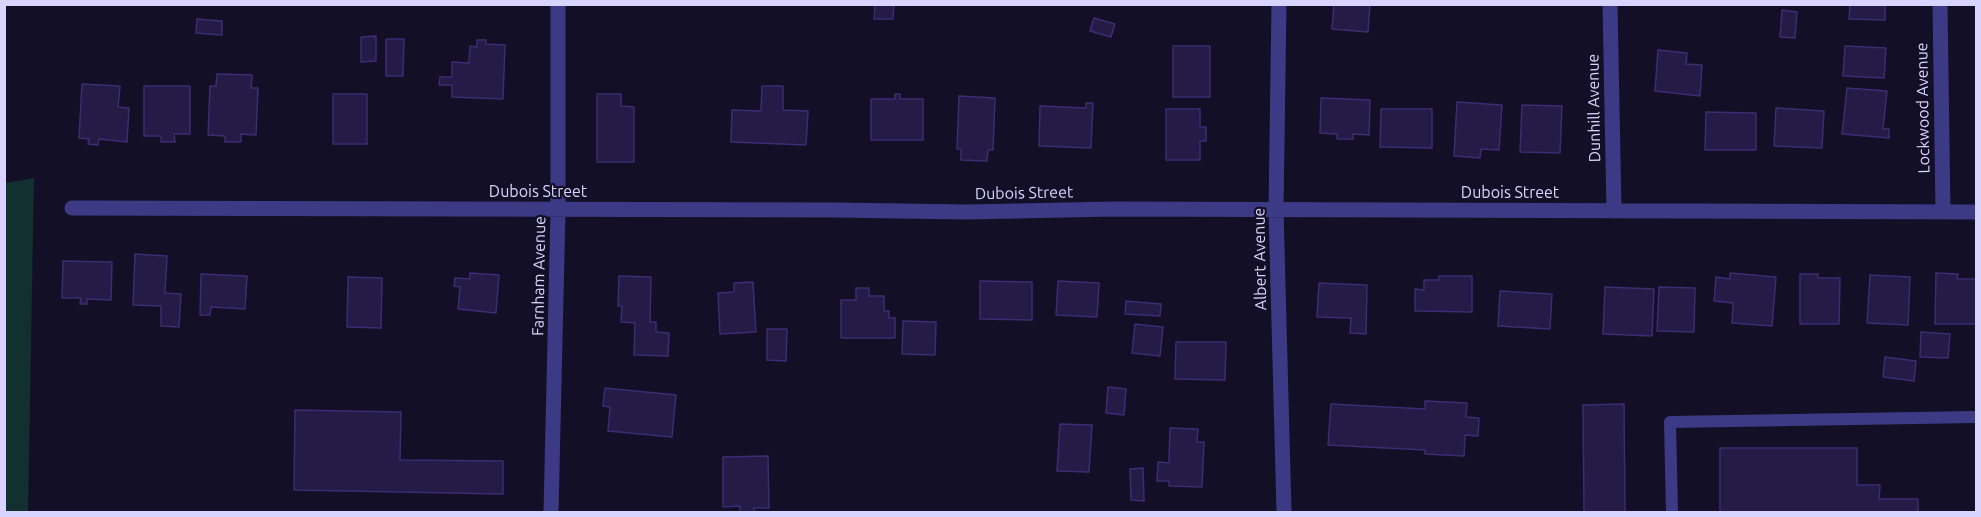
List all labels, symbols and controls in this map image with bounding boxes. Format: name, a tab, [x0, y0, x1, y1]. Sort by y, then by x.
street label: Lockwood Avenue	[1912, 42, 1934, 174]
street label: Dunhill Avenue	[1583, 54, 1605, 162]
street label: Dubois Street	[489, 182, 587, 202]
street label: Dubois Street	[975, 183, 1073, 203]
street label: Dubois Street	[1461, 183, 1559, 203]
street label: Albert Avenue	[1250, 207, 1270, 311]
street label: Farnham Avenue	[528, 216, 550, 336]

